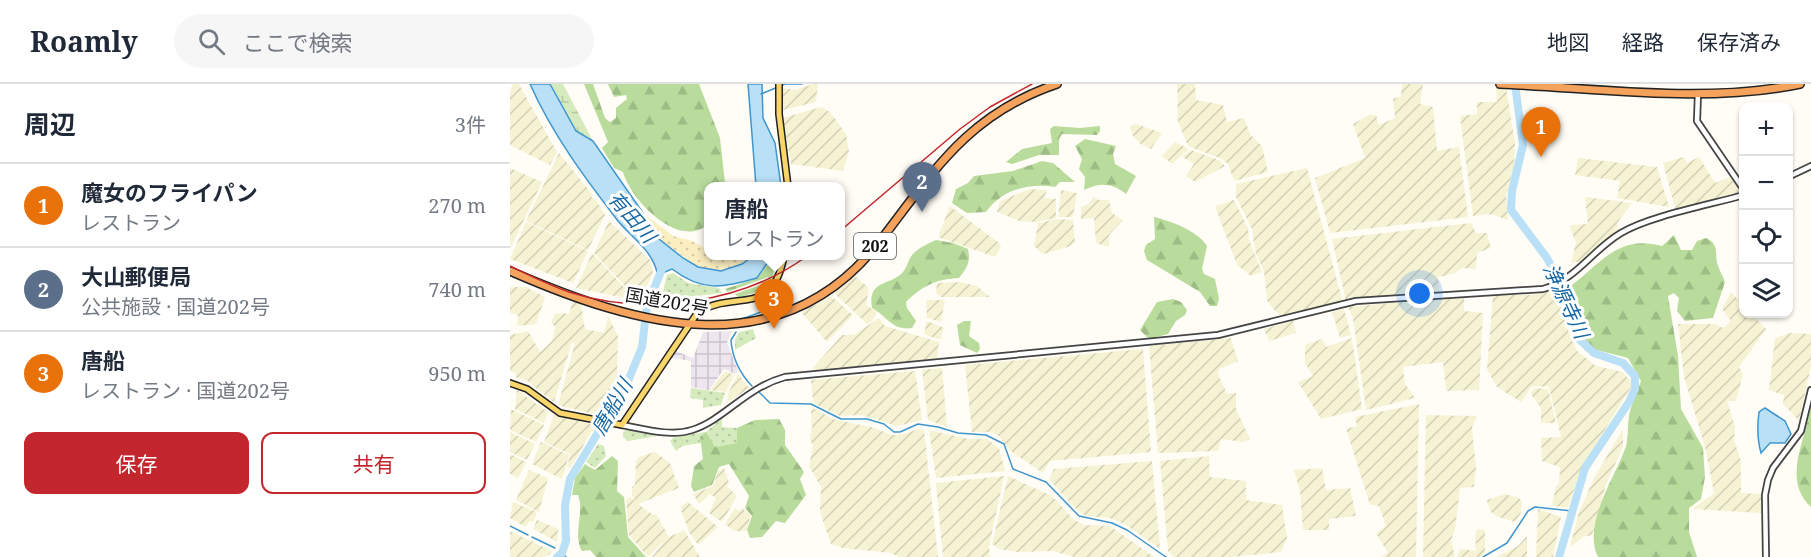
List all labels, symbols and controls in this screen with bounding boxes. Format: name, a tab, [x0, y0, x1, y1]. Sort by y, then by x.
search box	[174, 14, 594, 68]
text: Roamly	[30, 22, 138, 60]
icon: search	[195, 25, 228, 58]
text: ここで検索	[243, 27, 353, 57]
text: 地図	[1547, 28, 1589, 56]
text: 経路	[1622, 28, 1664, 56]
text: 保存済み	[1697, 28, 1781, 56]
map controls	[1739, 102, 1793, 318]
button: +	[1739, 102, 1793, 156]
text: 周辺	[24, 106, 76, 142]
pin: 1	[1522, 107, 1560, 157]
text: 3件	[455, 111, 486, 138]
button: −	[1739, 156, 1793, 210]
pin: 2	[902, 162, 942, 212]
text: 魔女のフライパン	[81, 177, 258, 207]
popup	[704, 182, 845, 260]
water label: 有田川	[603, 185, 664, 250]
text: 1	[38, 192, 49, 219]
text: 270 m	[428, 192, 486, 219]
text: 唐船	[725, 193, 769, 223]
text: レストラン	[81, 209, 181, 236]
button: locate	[1739, 210, 1793, 264]
text: レストラン	[725, 225, 825, 252]
road number: 202	[854, 233, 896, 259]
water label: 浄源寺川	[1537, 259, 1596, 345]
text: 大山郵便局	[81, 261, 191, 291]
button: layers	[1739, 264, 1793, 318]
text: 2	[38, 276, 49, 303]
text: 740 m	[428, 276, 486, 303]
your location	[1405, 279, 1434, 308]
pin: 3	[754, 280, 794, 329]
street label: 国道202号	[624, 282, 711, 320]
text: 公共施設 · 国道202号	[81, 293, 270, 320]
text: 唐船	[81, 345, 125, 375]
text: 3	[38, 360, 49, 387]
text: 950 m	[428, 360, 486, 387]
water label: 唐船川	[585, 372, 639, 439]
text: レストラン · 国道202号	[81, 377, 290, 404]
button: 保存	[24, 432, 249, 494]
button: 共有	[261, 432, 486, 494]

